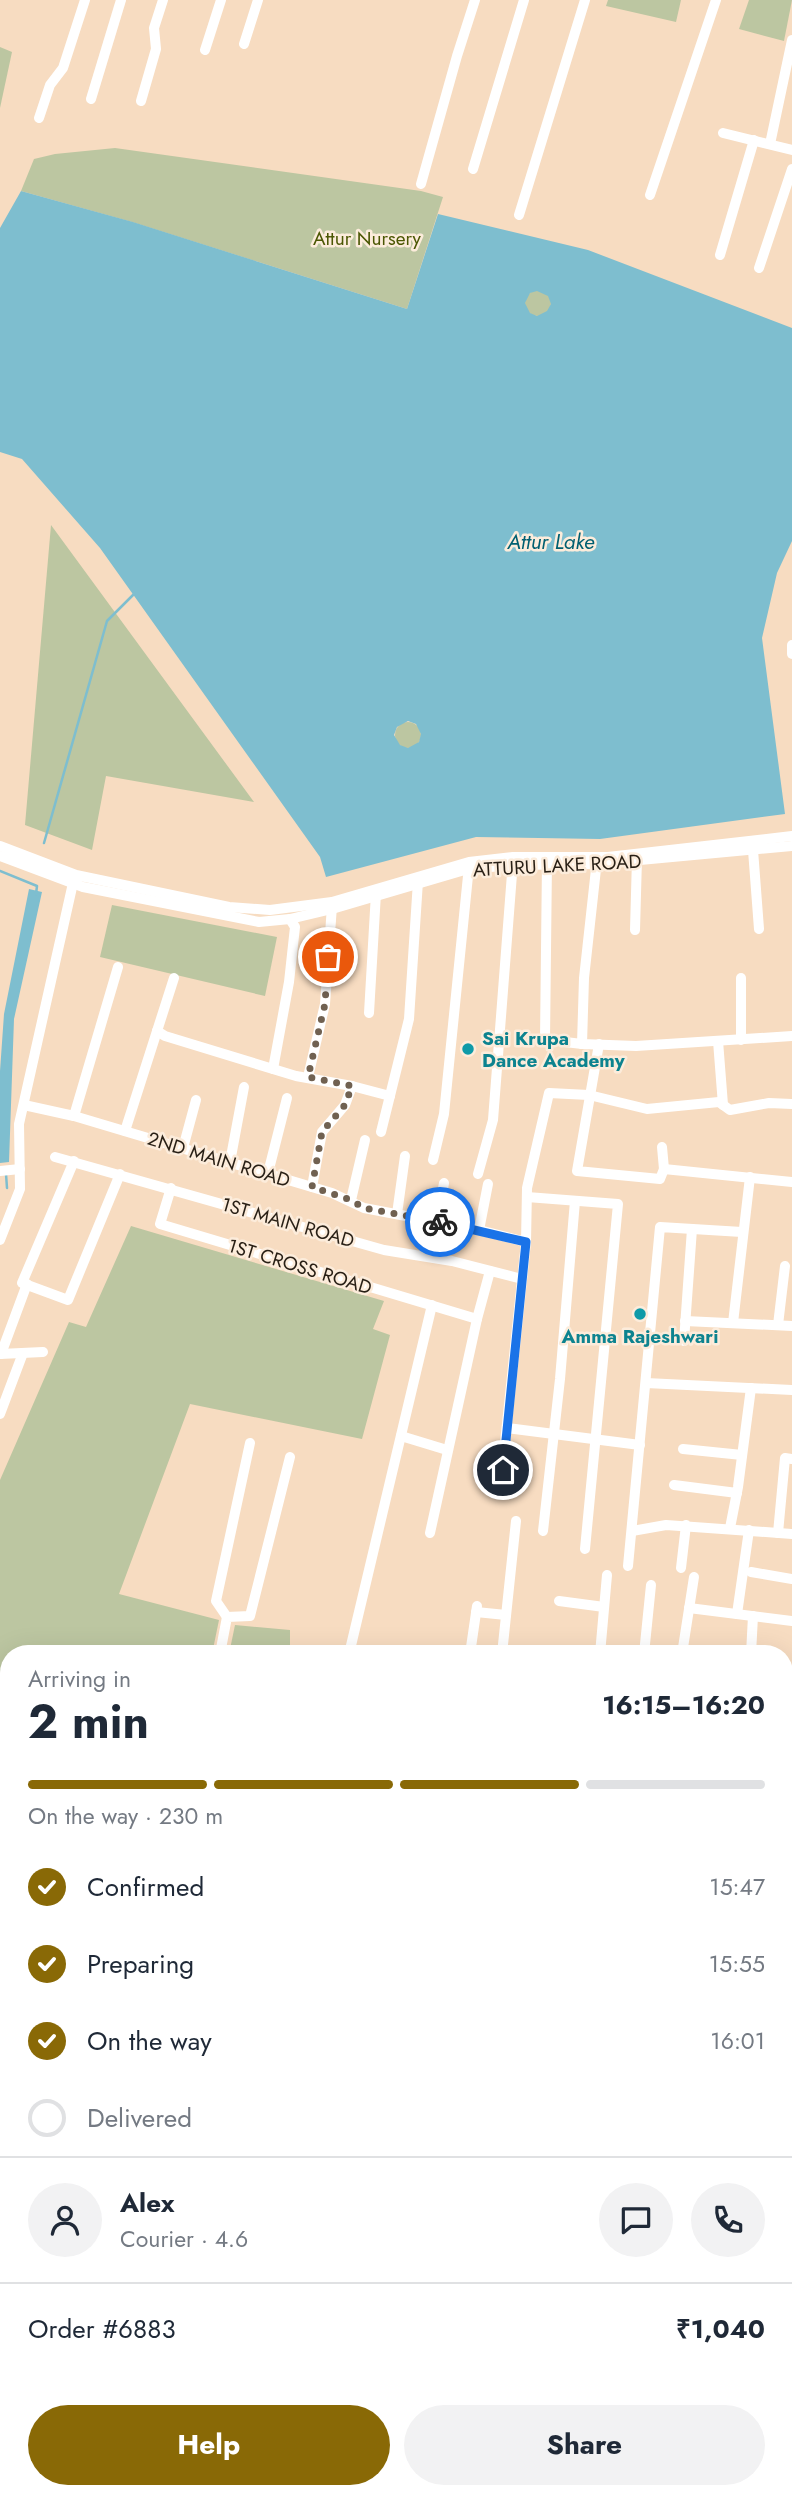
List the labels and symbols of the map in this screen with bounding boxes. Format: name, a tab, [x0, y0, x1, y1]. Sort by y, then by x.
park label: Attur Nursery	[313, 225, 422, 252]
water label: Attur Lake	[506, 527, 595, 557]
street label: ATTURU LAKE ROAD	[472, 848, 642, 883]
pin	[298, 927, 358, 987]
place label: Sai Krupa Dance Academy	[482, 1025, 626, 1074]
marker: Sai Krupa Dance Academy	[460, 1041, 476, 1057]
street label: 2ND MAIN ROAD	[144, 1125, 293, 1194]
courier	[405, 1187, 475, 1257]
street label: 1ST MAIN ROAD	[218, 1191, 358, 1254]
street label: 1ST CROSS ROAD	[225, 1232, 375, 1301]
marker: Amma Rajeshwari	[632, 1306, 648, 1322]
place label: Amma Rajeshwari	[561, 1323, 718, 1350]
pin	[473, 1440, 533, 1500]

